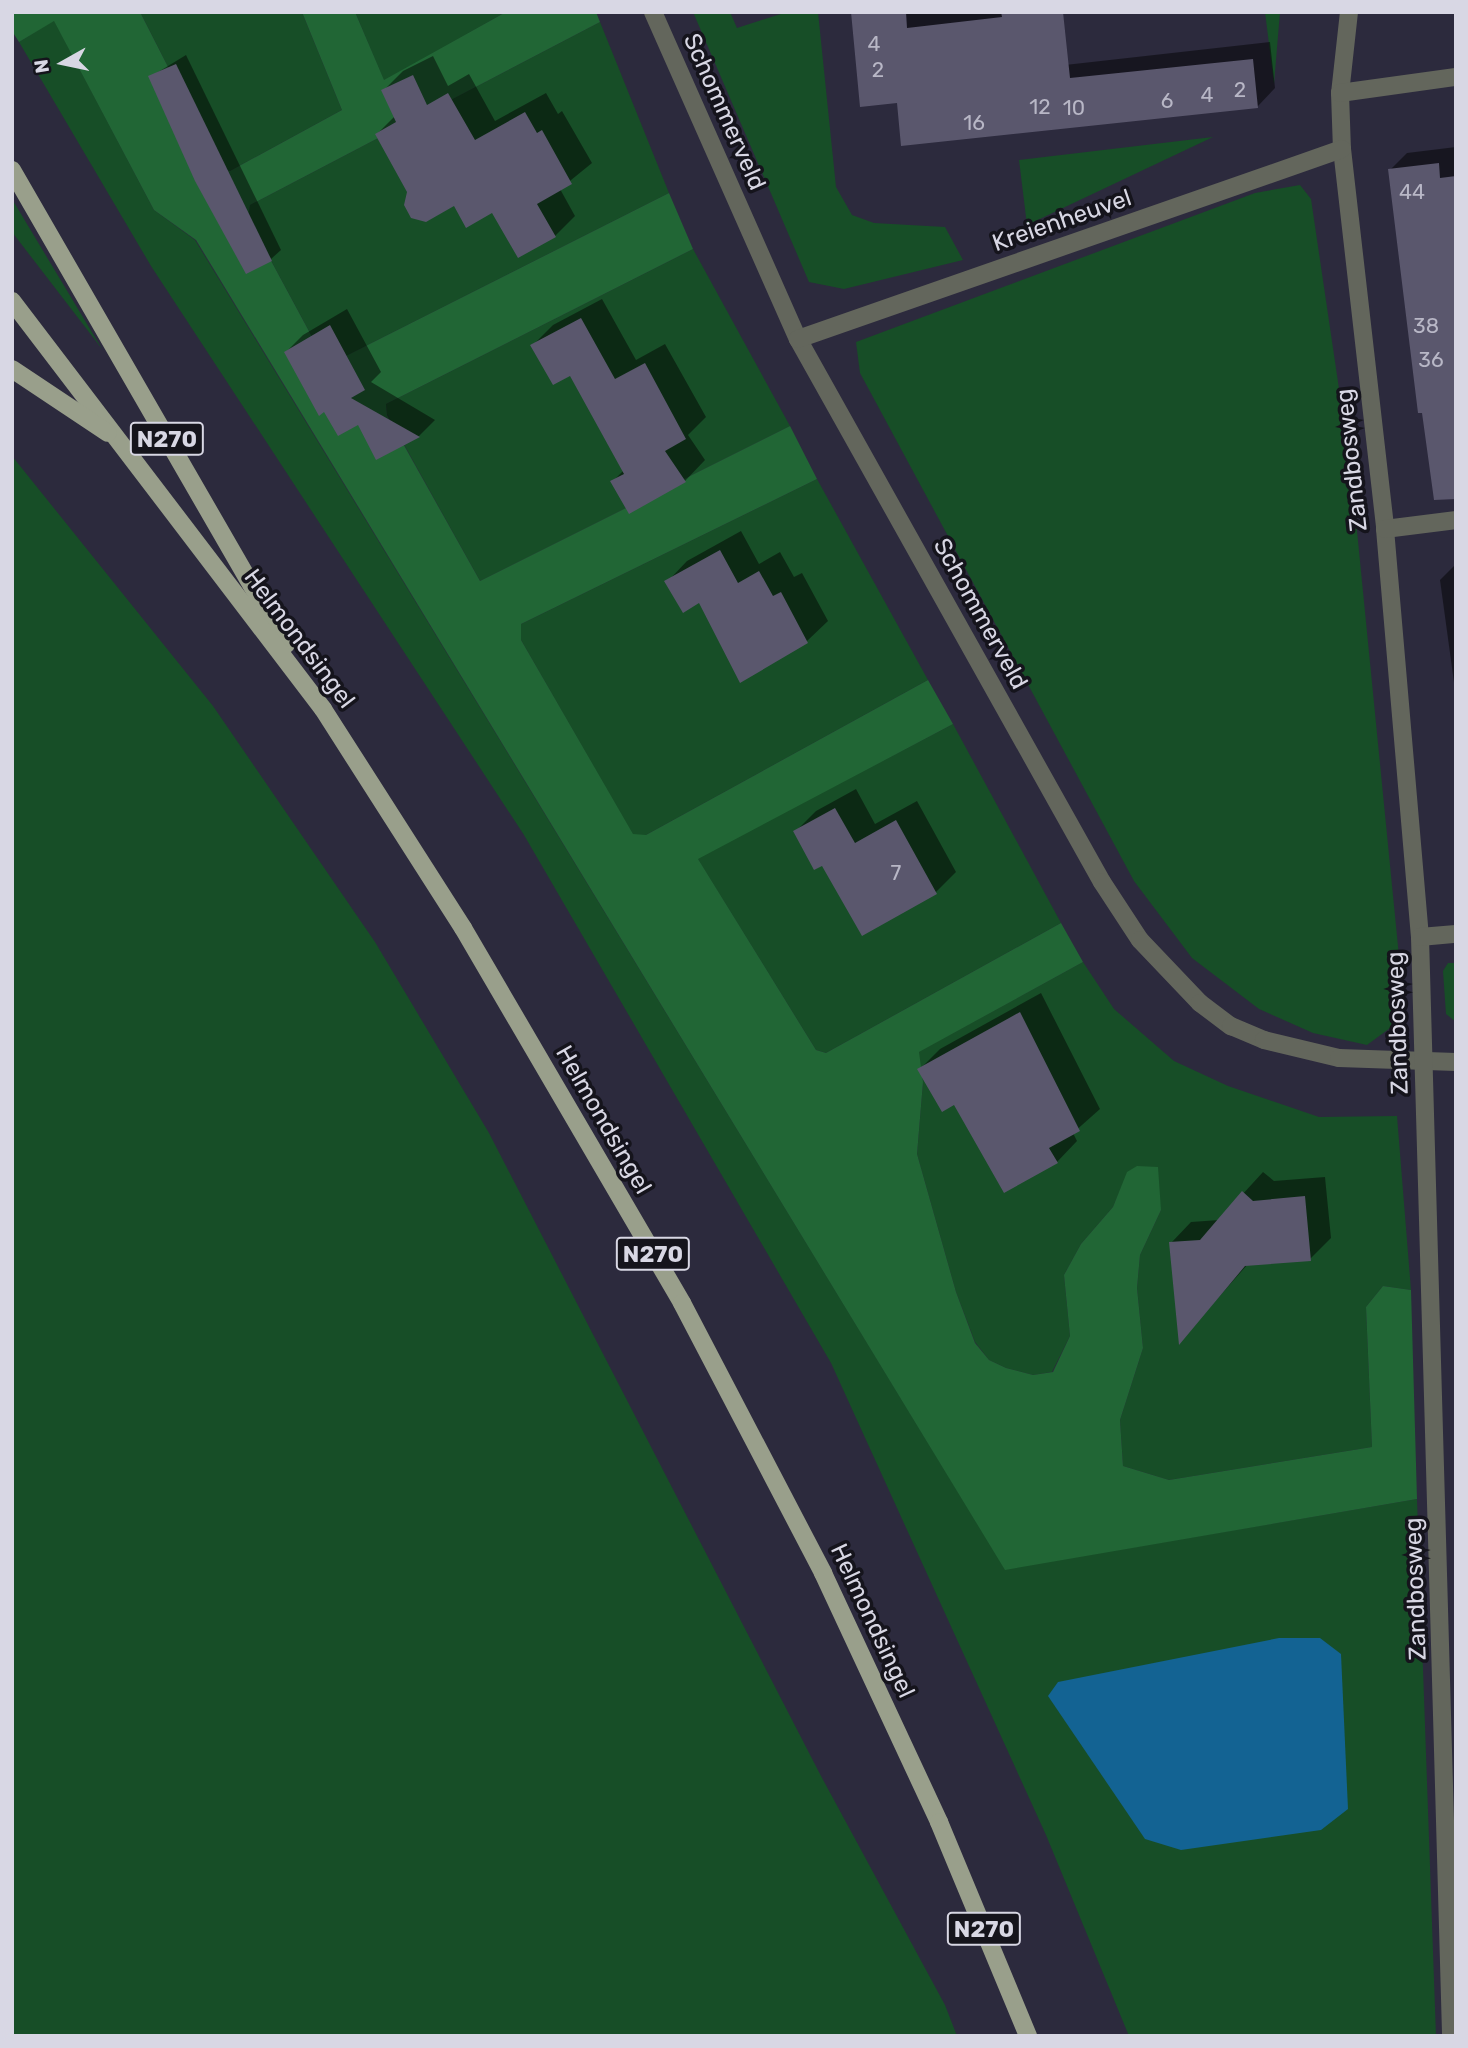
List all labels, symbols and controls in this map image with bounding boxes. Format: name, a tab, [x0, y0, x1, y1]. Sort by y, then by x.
north arrow	[28, 28, 98, 98]
street label: Schommerveld	[677, 29, 771, 195]
house number: 4	[867, 31, 881, 57]
house number: 2	[872, 57, 884, 83]
text: N	[29, 58, 54, 75]
house number: 2	[1234, 77, 1246, 103]
house number: 4	[1200, 82, 1214, 108]
house number: 6	[1161, 88, 1173, 114]
house number: 12	[1029, 94, 1051, 120]
house number: 10	[1063, 95, 1085, 121]
house number: 16	[963, 110, 985, 136]
house number: 44	[1399, 179, 1425, 205]
street label: Kreienheuvel	[989, 184, 1135, 258]
house number: 38	[1413, 313, 1439, 339]
house number: 36	[1418, 347, 1444, 373]
street label: Zandbosweg	[1330, 387, 1374, 533]
road number: N270	[128, 420, 206, 458]
street label: Schommerveld	[927, 533, 1033, 695]
street label: Helmondsingel	[237, 564, 361, 714]
house number: 7	[891, 860, 901, 886]
street label: Zandbosweg	[1381, 951, 1415, 1095]
street label: Helmondsingel	[549, 1041, 657, 1199]
road number: N270	[614, 1234, 692, 1274]
street label: Zandbosweg	[1399, 1517, 1433, 1661]
street label: Helmondsingel	[824, 1539, 920, 1703]
road number: N270	[946, 1910, 1023, 1948]

